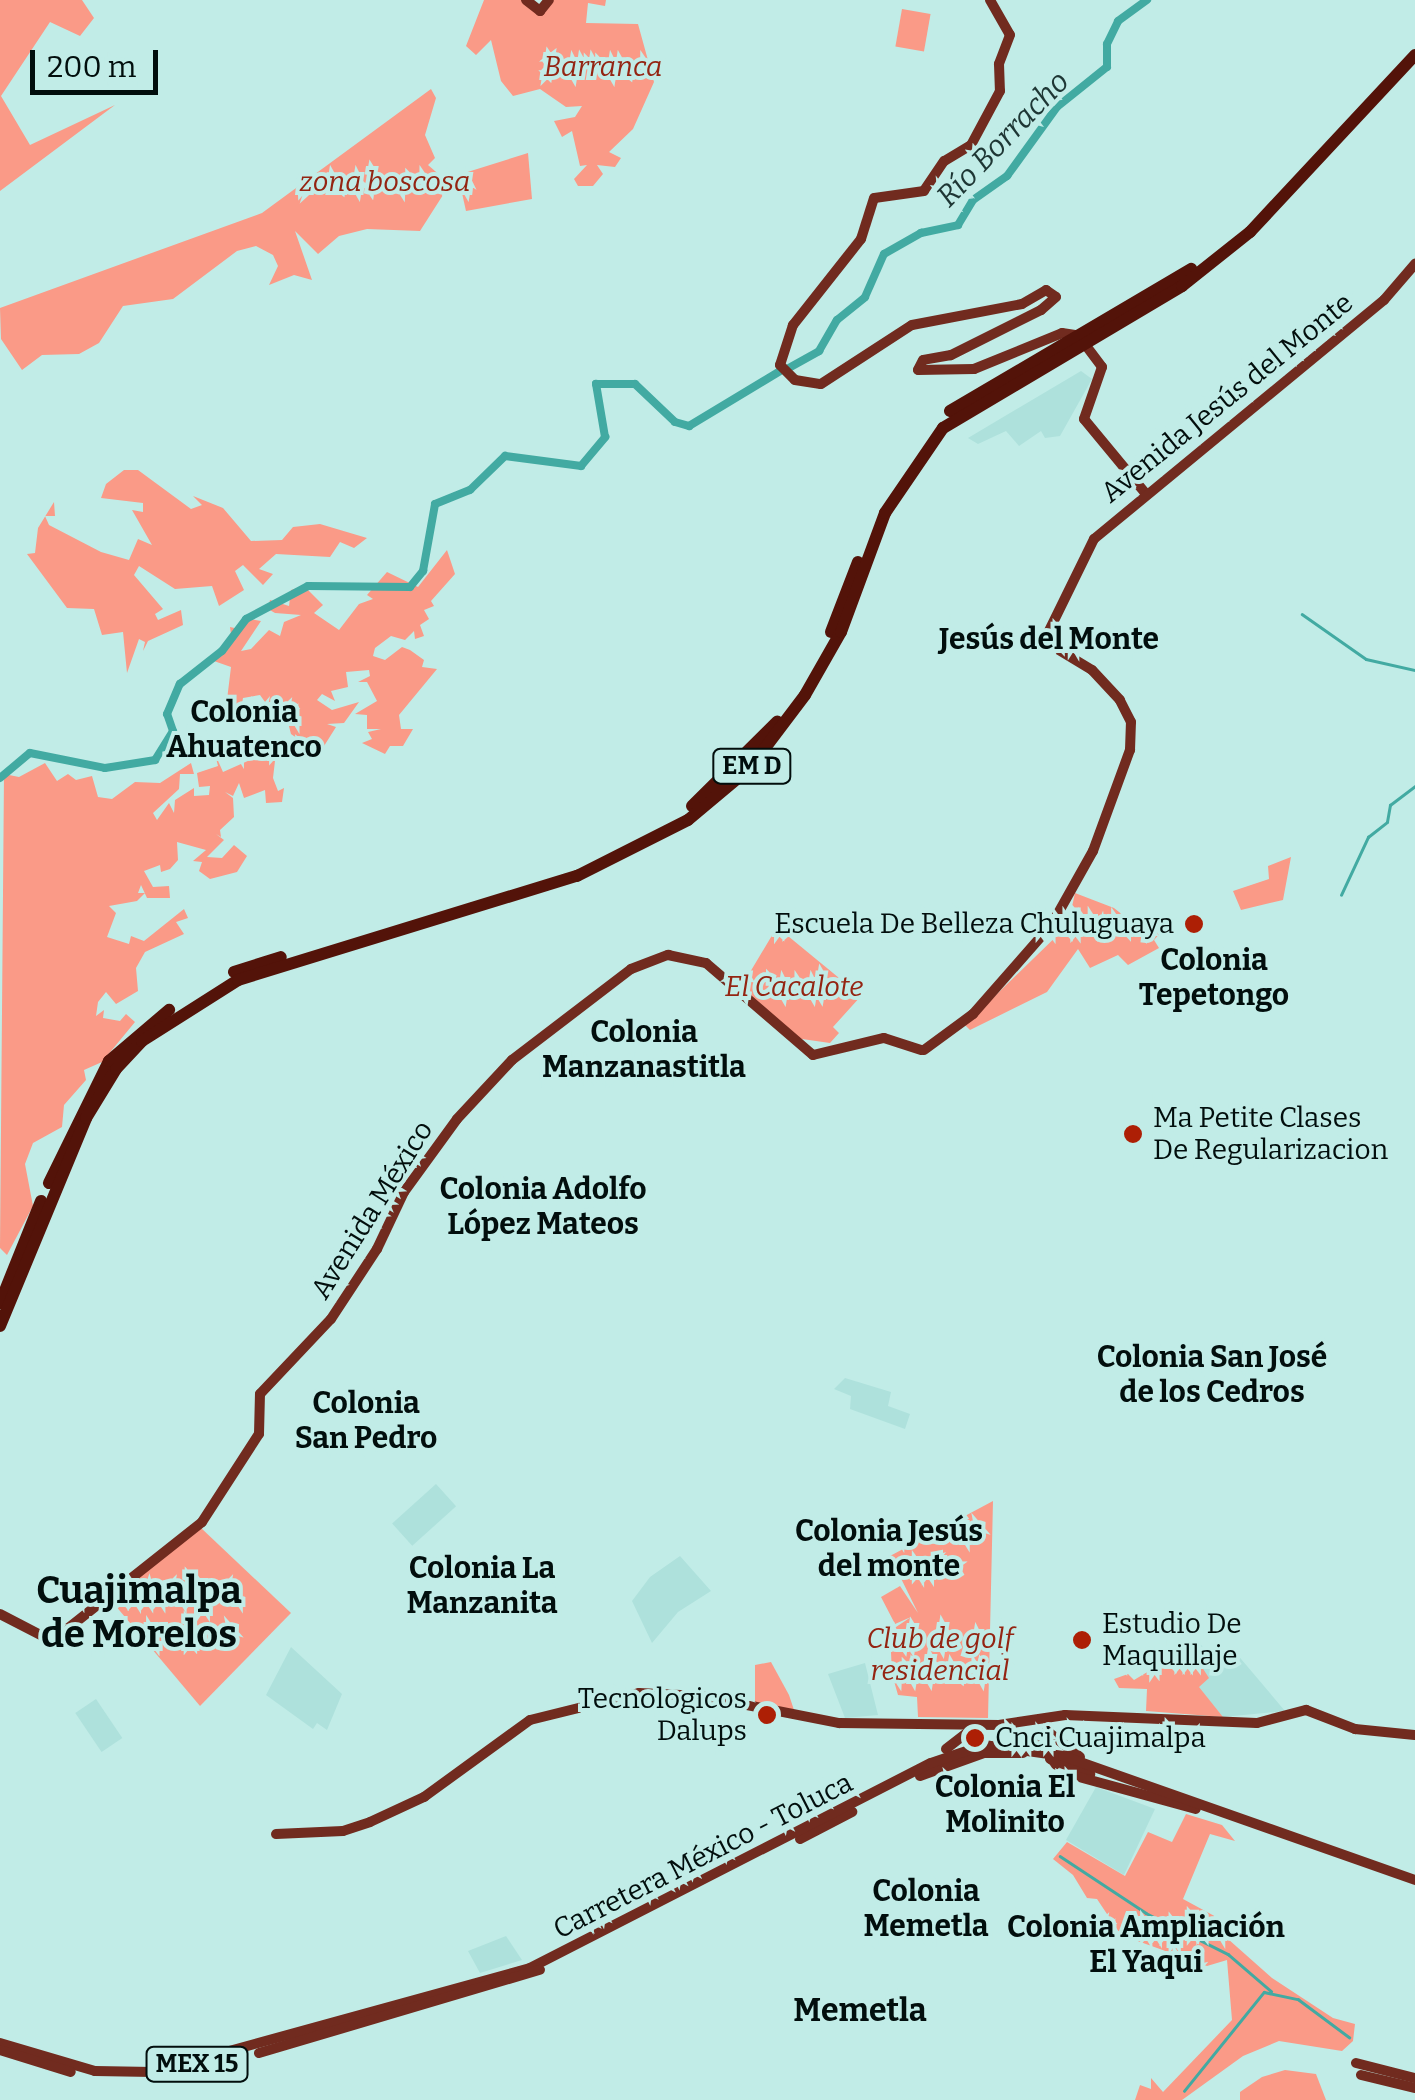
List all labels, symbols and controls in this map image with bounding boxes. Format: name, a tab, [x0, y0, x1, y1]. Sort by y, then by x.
scale bar	[35, 30, 162, 92]
text: 200 m	[47, 49, 136, 85]
park label: Barranca	[544, 50, 662, 84]
water label: Río Borracho	[929, 64, 1077, 214]
park label: zona boscosa	[300, 165, 470, 199]
street label: Avenida Jesús del Monte	[1094, 286, 1360, 510]
district label: Jesús del Monte	[939, 621, 1159, 657]
district label: Colonia Ahuatenco	[166, 694, 322, 764]
road number: EM D	[712, 746, 792, 786]
place label: Escuela De Belleza Chuluguaya	[774, 907, 1174, 941]
marker: Escuela De Belleza Chuluguaya	[1183, 913, 1205, 935]
district label: Colonia Tepetongo	[1139, 942, 1289, 1012]
park label: El Cacalote	[725, 970, 863, 1004]
district label: Colonia Manzanastitla	[542, 1014, 746, 1084]
place label: Ma Petite Clases De Regularizacion	[1153, 1101, 1388, 1167]
street label: Avenida México	[304, 1115, 440, 1305]
marker: Ma Petite Clases De Regularizacion	[1122, 1123, 1144, 1145]
district label: Colonia Adolfo López Mateos	[439, 1171, 647, 1242]
district label: Colonia San José de los Cedros	[1097, 1339, 1327, 1410]
district label: Colonia San Pedro	[295, 1385, 437, 1456]
district label: Colonia Jesús del monte	[795, 1513, 983, 1584]
district label: Colonia La Manzanita	[406, 1550, 558, 1620]
district label: Cuajimalpa de Morelos	[36, 1568, 242, 1658]
place label: Estudio De Maquillaje	[1102, 1607, 1242, 1673]
park label: Club de golf residencial	[867, 1622, 1013, 1688]
marker: Estudio De Maquillaje	[1071, 1629, 1093, 1651]
place label: Tecnologicos Dalups	[578, 1682, 747, 1748]
marker: Tecnologicos Dalups	[756, 1704, 778, 1726]
place label: Cnci Cuajimalpa	[995, 1721, 1206, 1755]
marker: Cnci Cuajimalpa	[964, 1727, 986, 1749]
street label: Carretera México - Toluca	[548, 1766, 858, 1946]
district label: Colonia El Molinito	[935, 1769, 1075, 1840]
district label: Colonia Memetla	[863, 1873, 989, 1944]
district label: Colonia Ampliación El Yaqui	[1007, 1909, 1285, 1980]
district label: Memetla	[793, 1991, 927, 2029]
road number: MEX 15	[144, 2044, 250, 2084]

